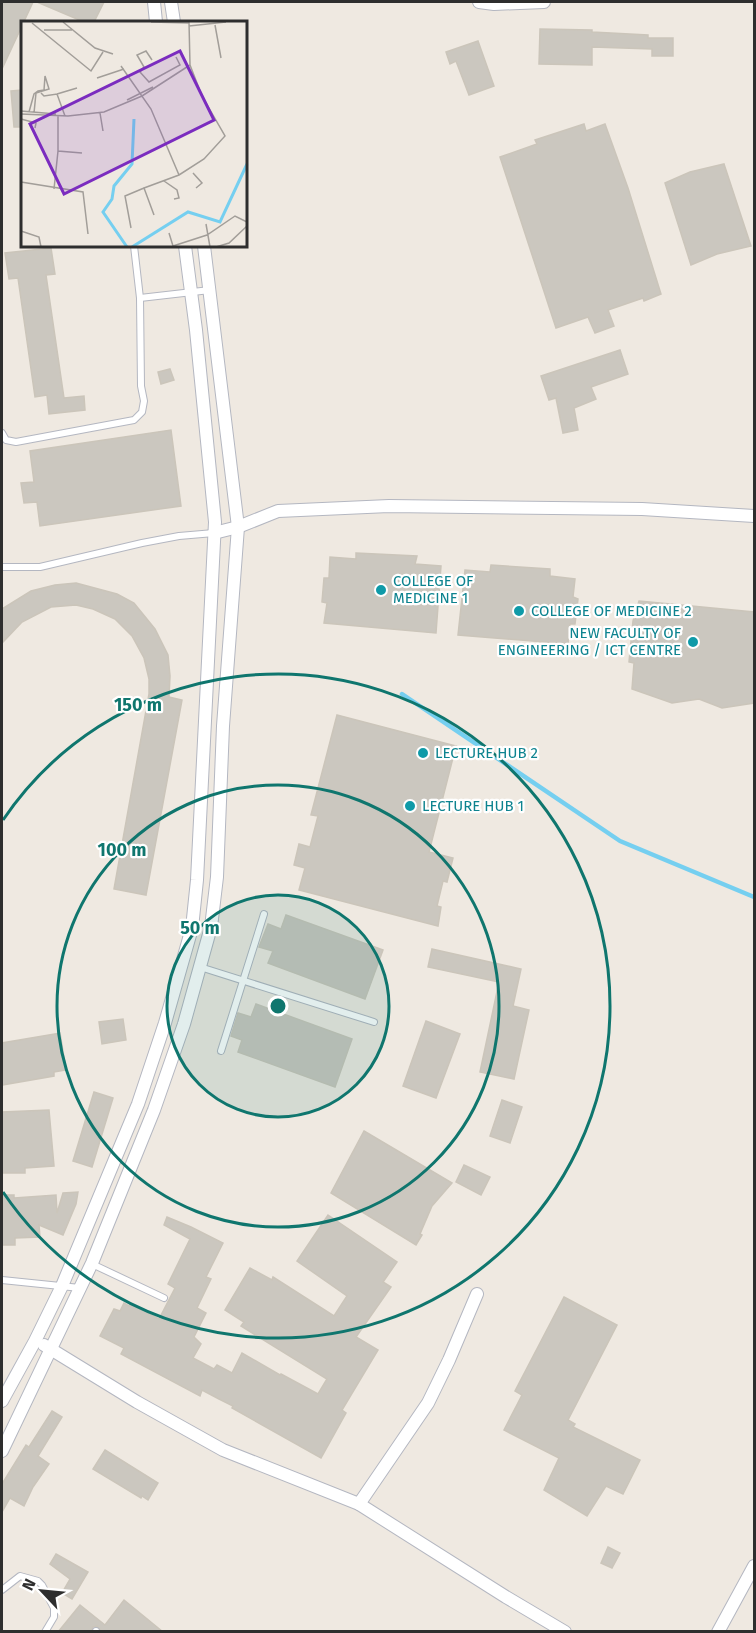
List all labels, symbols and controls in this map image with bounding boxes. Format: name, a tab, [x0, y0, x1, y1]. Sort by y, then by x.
inset map	[21, 21, 248, 248]
place label: COLLEGE OF MEDICINE 1	[393, 572, 473, 607]
marker: COLLEGE OF MEDICINE 1	[374, 583, 388, 597]
place label: COLLEGE OF MEDICINE 2	[531, 602, 692, 620]
marker: COLLEGE OF MEDICINE 2	[512, 604, 526, 618]
place label: NEW FACULTY OF ENGINEERING / ICT CENTRE	[498, 624, 681, 659]
marker: NEW FACULTY OF ENGINEERING / ICT CENTRE	[686, 635, 700, 649]
text: 150 m	[114, 694, 162, 716]
place label: LECTURE HUB 2	[435, 744, 538, 762]
marker: LECTURE HUB 2	[416, 746, 430, 760]
place label: LECTURE HUB 1	[422, 797, 524, 815]
marker: LECTURE HUB 1	[403, 799, 417, 813]
text: 100 m	[98, 839, 146, 861]
text: 50 m	[180, 917, 220, 939]
centre of rings	[268, 996, 288, 1016]
north arrow	[12, 1561, 72, 1621]
text: N	[18, 1576, 40, 1594]

